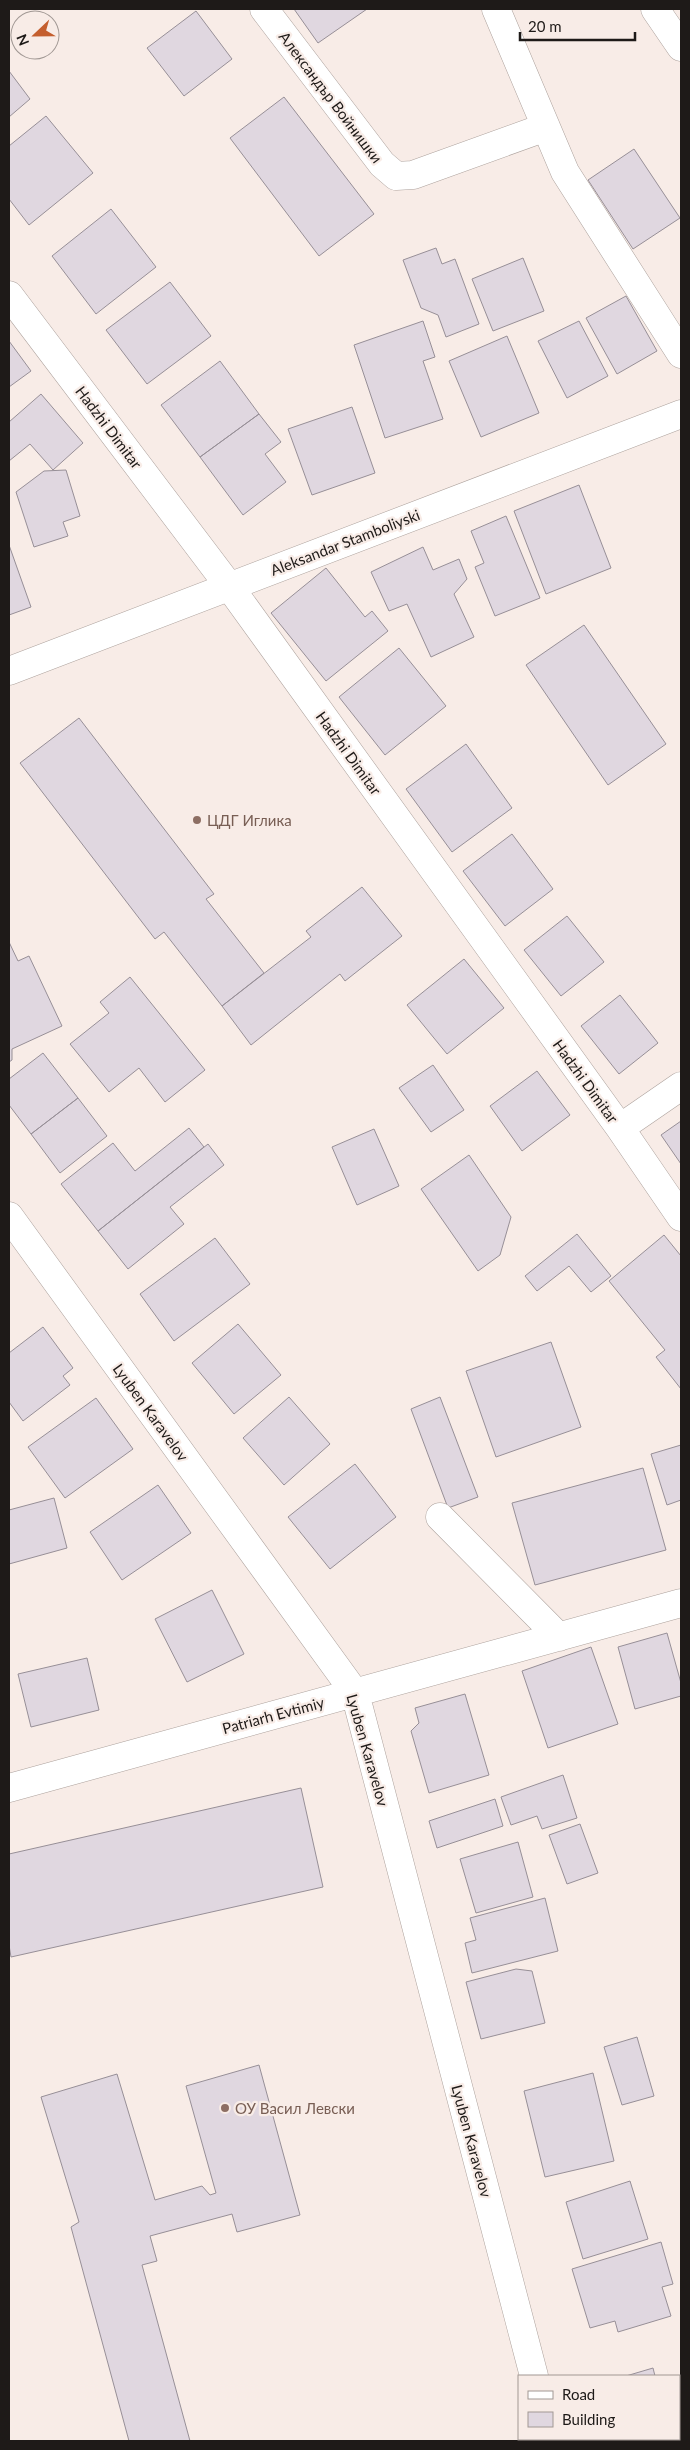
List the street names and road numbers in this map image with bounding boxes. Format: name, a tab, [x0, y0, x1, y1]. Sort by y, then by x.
street label: Александър Войнишки	[276, 28, 386, 166]
street label: Hadzhi Dimitar	[72, 382, 146, 472]
street label: Aleksandar Stamboliyski	[268, 505, 422, 579]
street label: Hadzhi Dimitar	[313, 708, 386, 799]
street label: Hadzhi Dimitar	[550, 1036, 623, 1127]
street label: Lyuben Karavelov	[110, 1360, 193, 1464]
street label: Lyuben Karavelov	[343, 1692, 393, 1808]
street label: Patriarh Evtimiy	[220, 1693, 326, 1737]
street label: Lyuben Karavelov	[448, 2083, 496, 2200]

